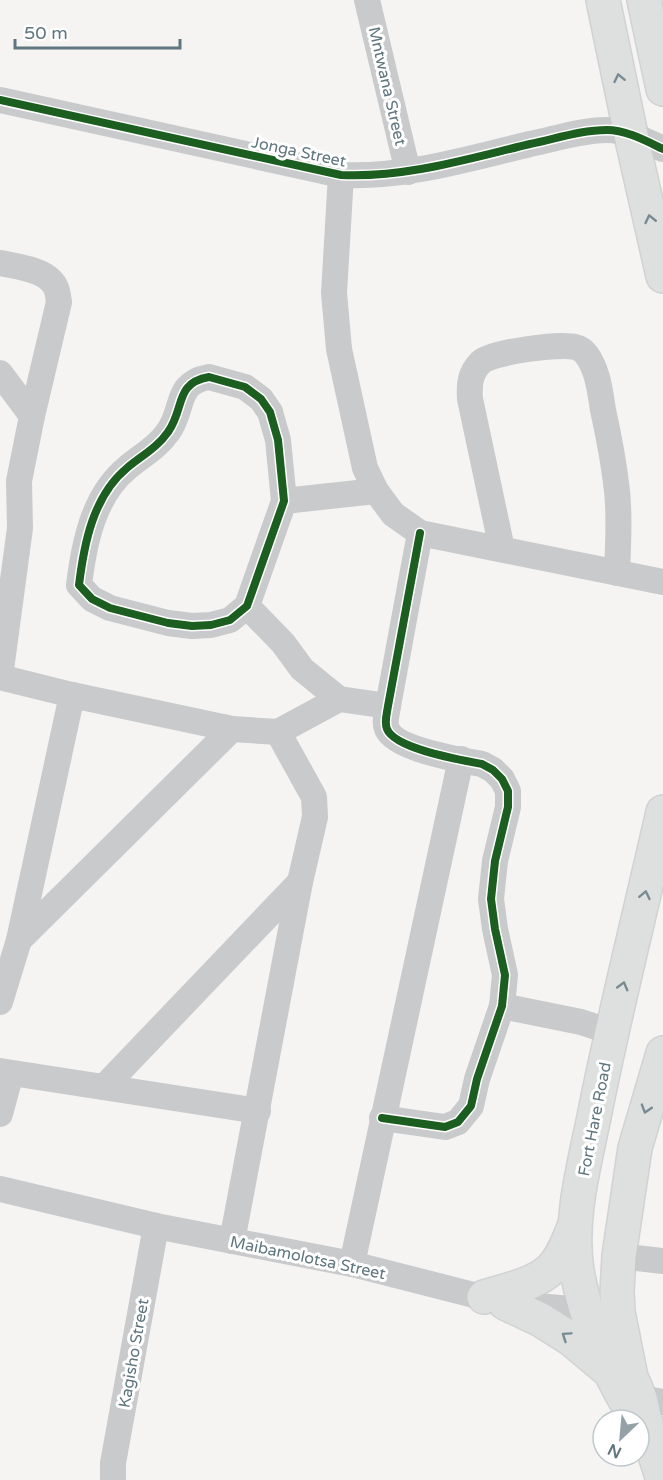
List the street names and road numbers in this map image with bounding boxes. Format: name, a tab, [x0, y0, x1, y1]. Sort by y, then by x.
street label: Mntwana Street	[364, 25, 410, 147]
street label: Jonga Street	[250, 132, 348, 172]
street label: Fort Hare Road	[574, 1061, 616, 1178]
street label: Maibamolotsa Street	[228, 1232, 387, 1284]
street label: Kagisho Street	[115, 1297, 153, 1409]

